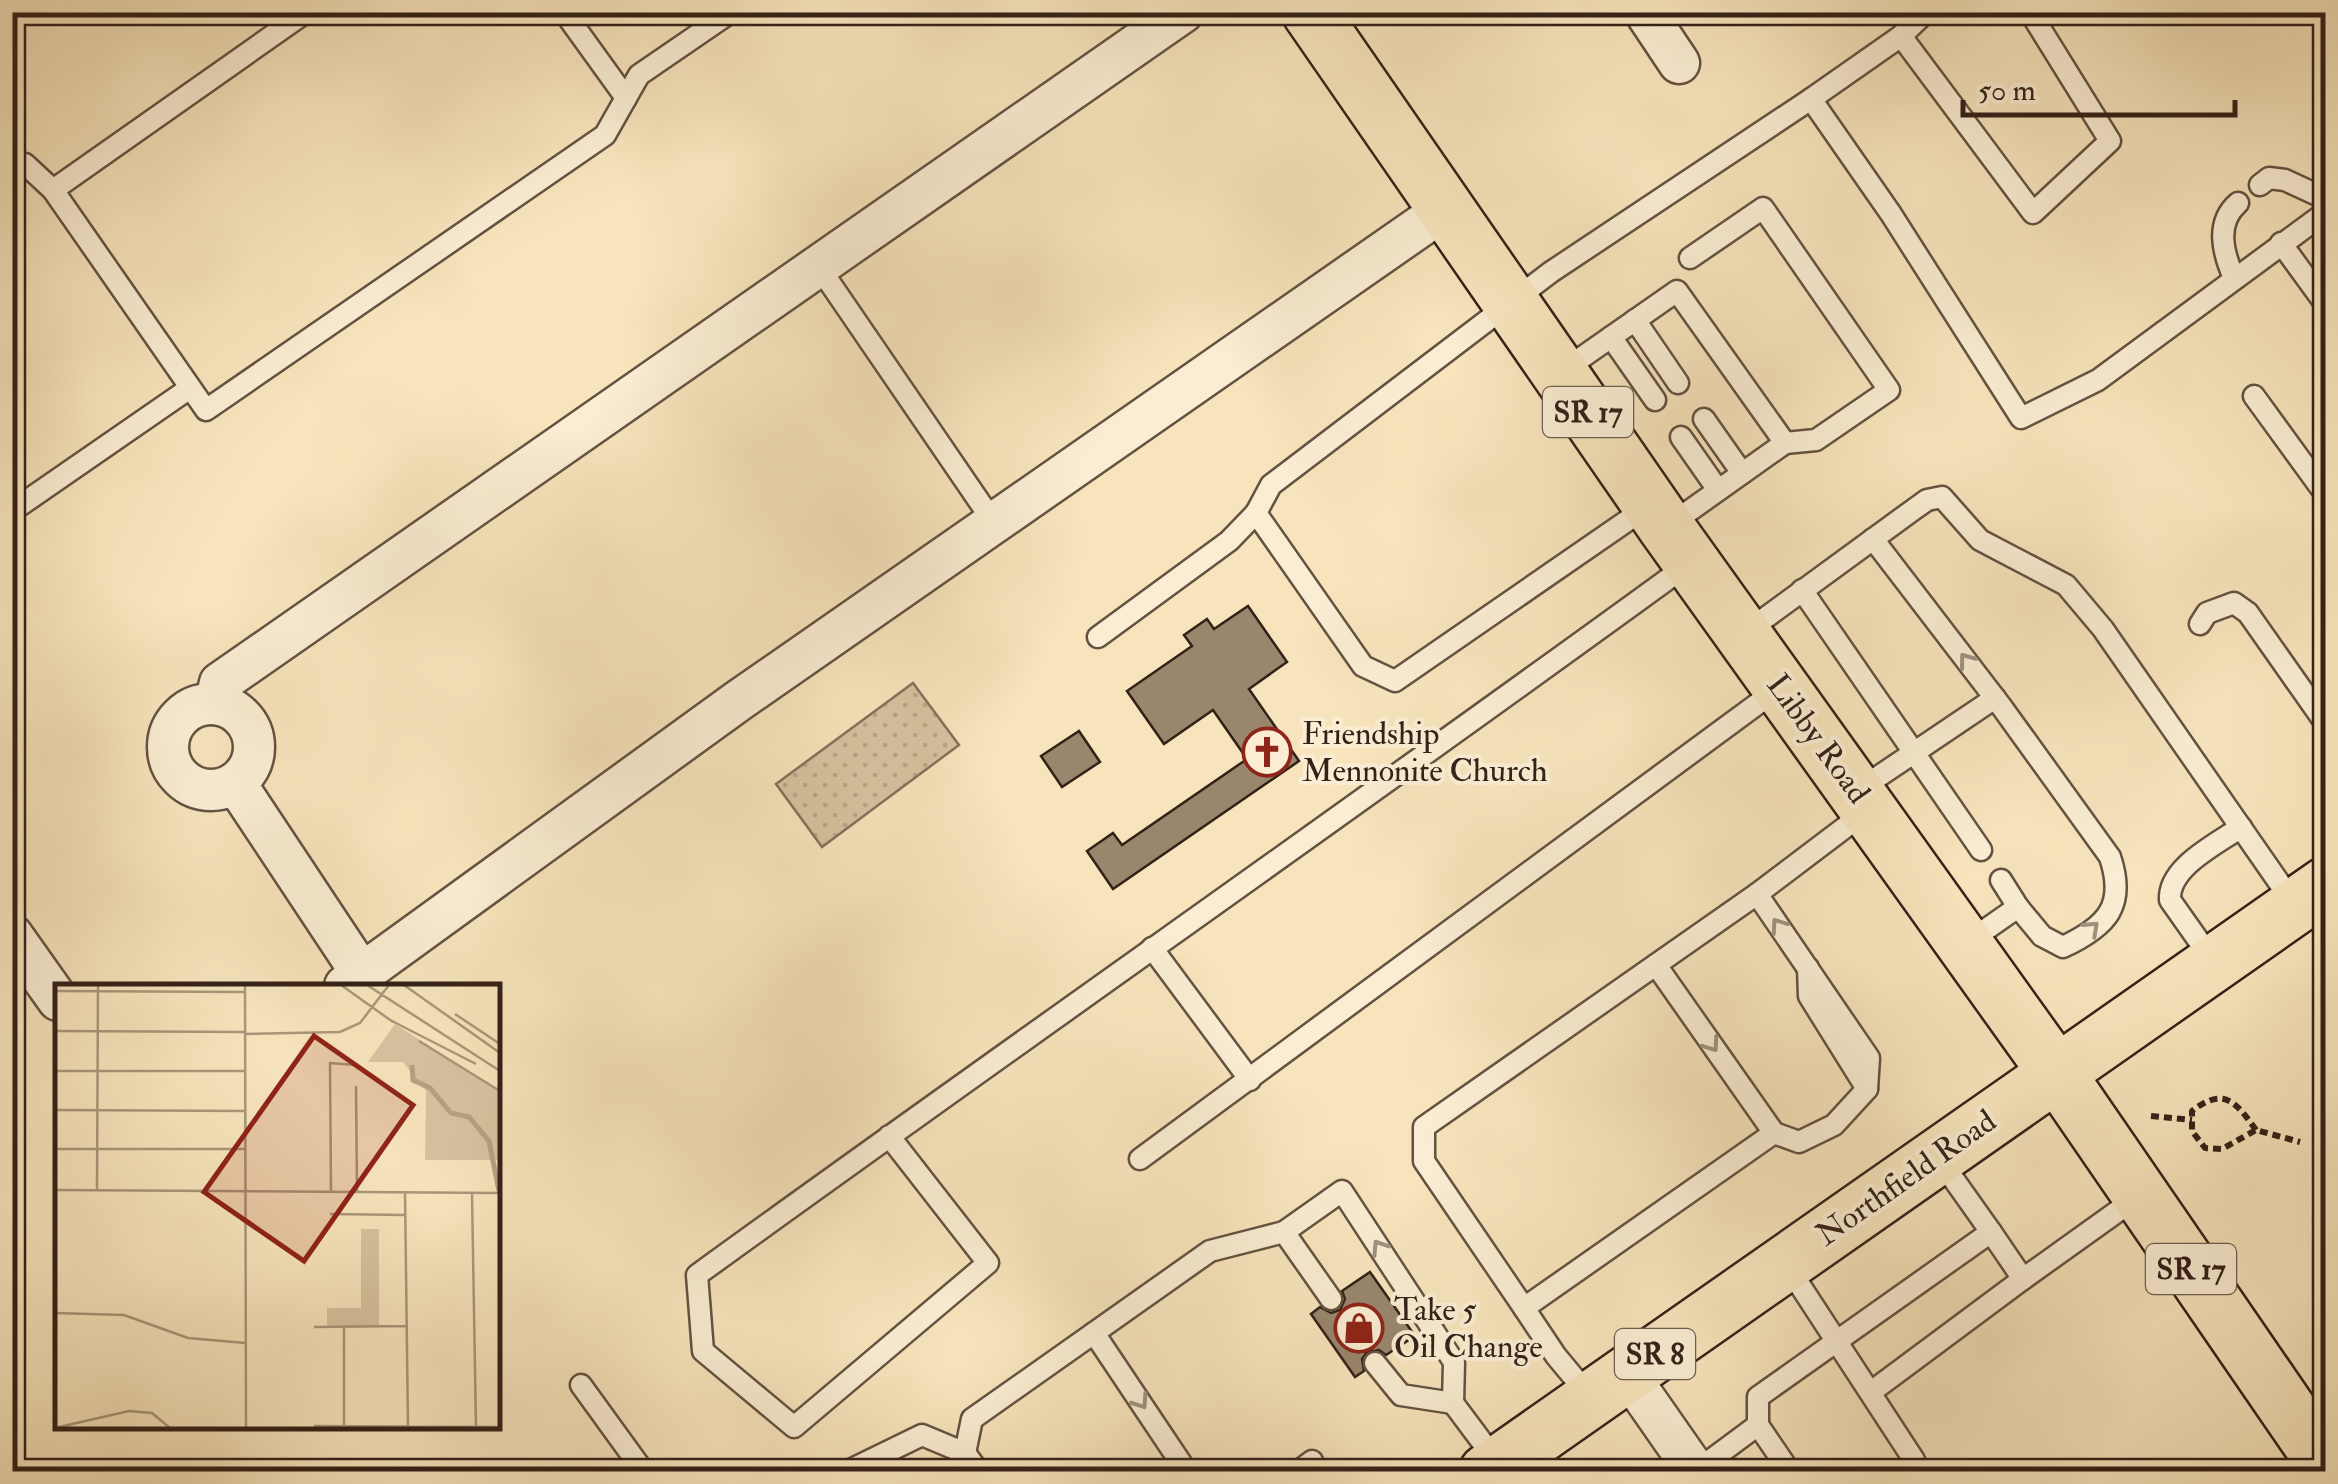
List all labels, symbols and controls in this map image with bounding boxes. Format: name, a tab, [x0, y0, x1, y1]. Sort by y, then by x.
scale bar	[1963, 55, 2236, 117]
text: 50 m	[1978, 72, 2036, 109]
road number: SR 17	[1543, 387, 1633, 437]
one-way arrow	[1960, 653, 1978, 671]
street label: Libby Road	[1758, 666, 1879, 812]
place label: Friendship Mennonite Church	[1302, 714, 1548, 791]
church icon: Friendship Mennonite Church	[1241, 726, 1293, 778]
one-way arrow	[1772, 917, 1791, 936]
one-way arrow	[2081, 921, 2099, 939]
inset map	[55, 984, 500, 1429]
one-way arrow	[1700, 1033, 1718, 1052]
street label: Northfield Road	[1808, 1101, 2004, 1255]
one-way arrow	[1372, 1240, 1391, 1258]
road number: SR 17	[2146, 1244, 2236, 1294]
place label: Take 5 Oil Change	[1394, 1290, 1543, 1367]
shop icon: Take 5 Oil Change	[1333, 1302, 1385, 1354]
road number: SR 8	[1615, 1329, 1695, 1379]
one-way arrow	[1128, 1392, 1147, 1410]

